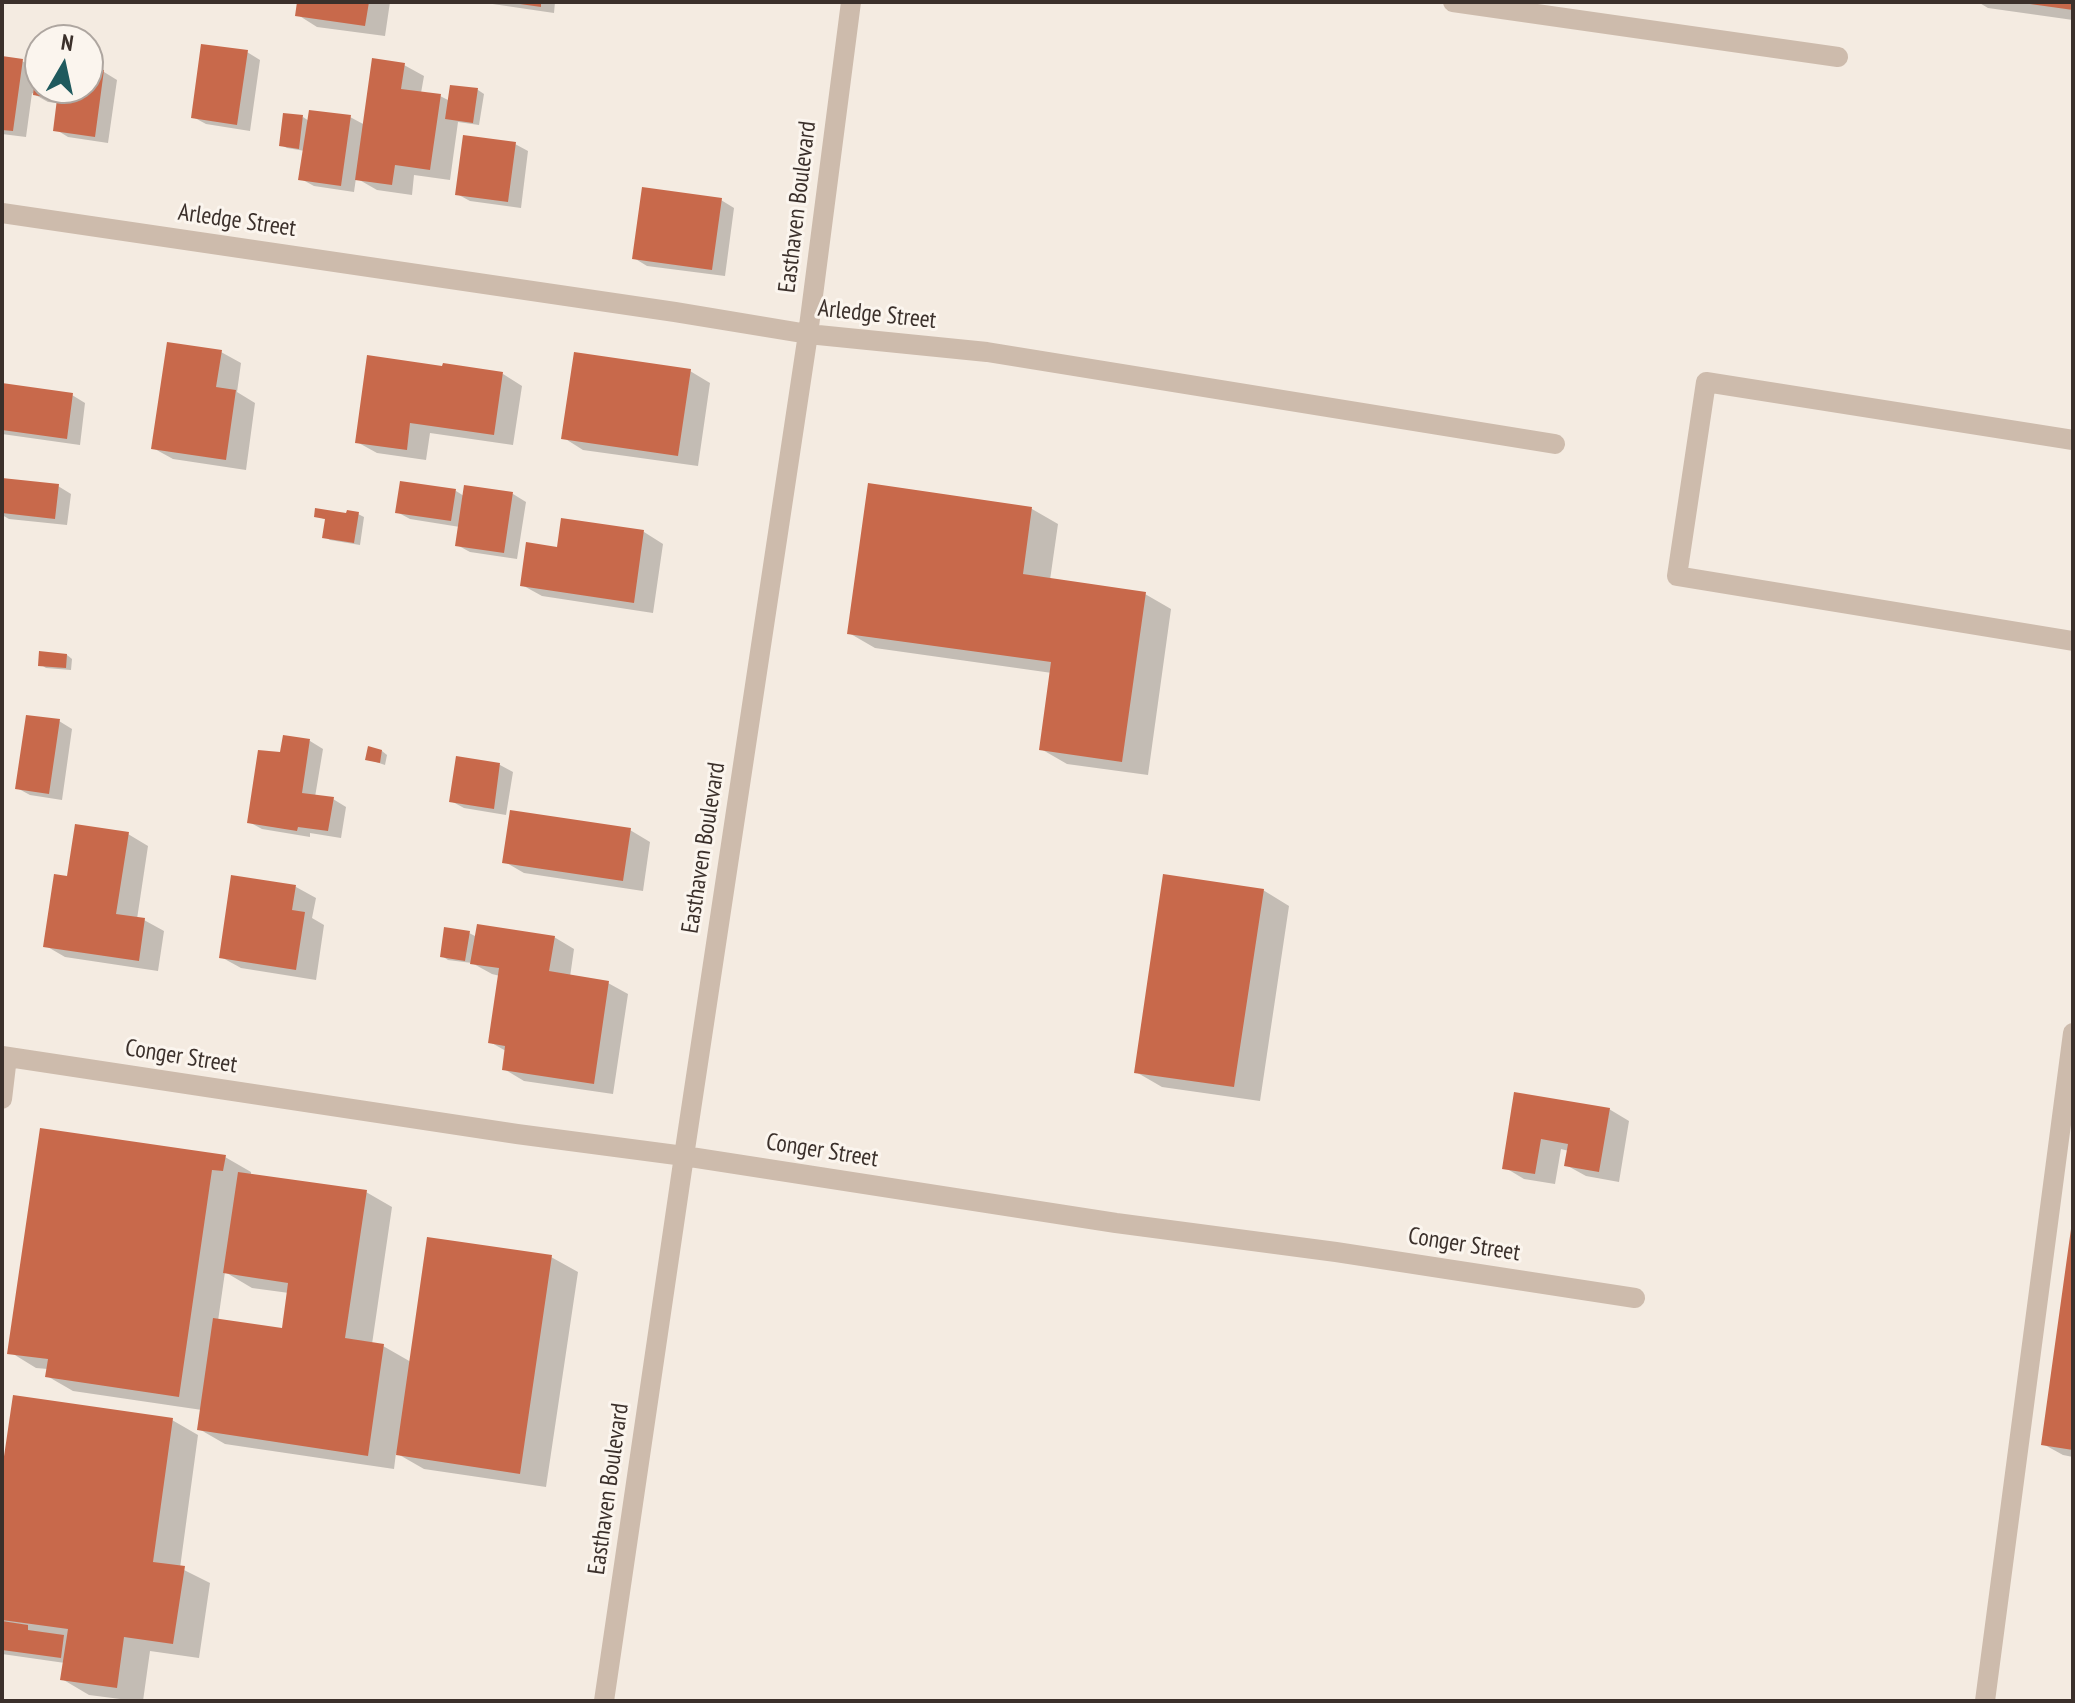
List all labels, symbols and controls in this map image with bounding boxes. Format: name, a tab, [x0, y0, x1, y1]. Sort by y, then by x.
north arrow	[24, 24, 104, 104]
text: N	[59, 28, 75, 57]
street label: Easthaven Boulevard	[773, 120, 823, 294]
street label: Arledge Street	[176, 198, 298, 244]
street label: Arledge Street	[816, 294, 938, 336]
street label: Easthaven Boulevard	[676, 760, 732, 936]
street label: Conger Street	[123, 1034, 239, 1080]
street label: Conger Street	[764, 1128, 880, 1174]
street label: Conger Street	[1406, 1222, 1522, 1268]
street label: Easthaven Boulevard	[583, 1401, 635, 1577]

